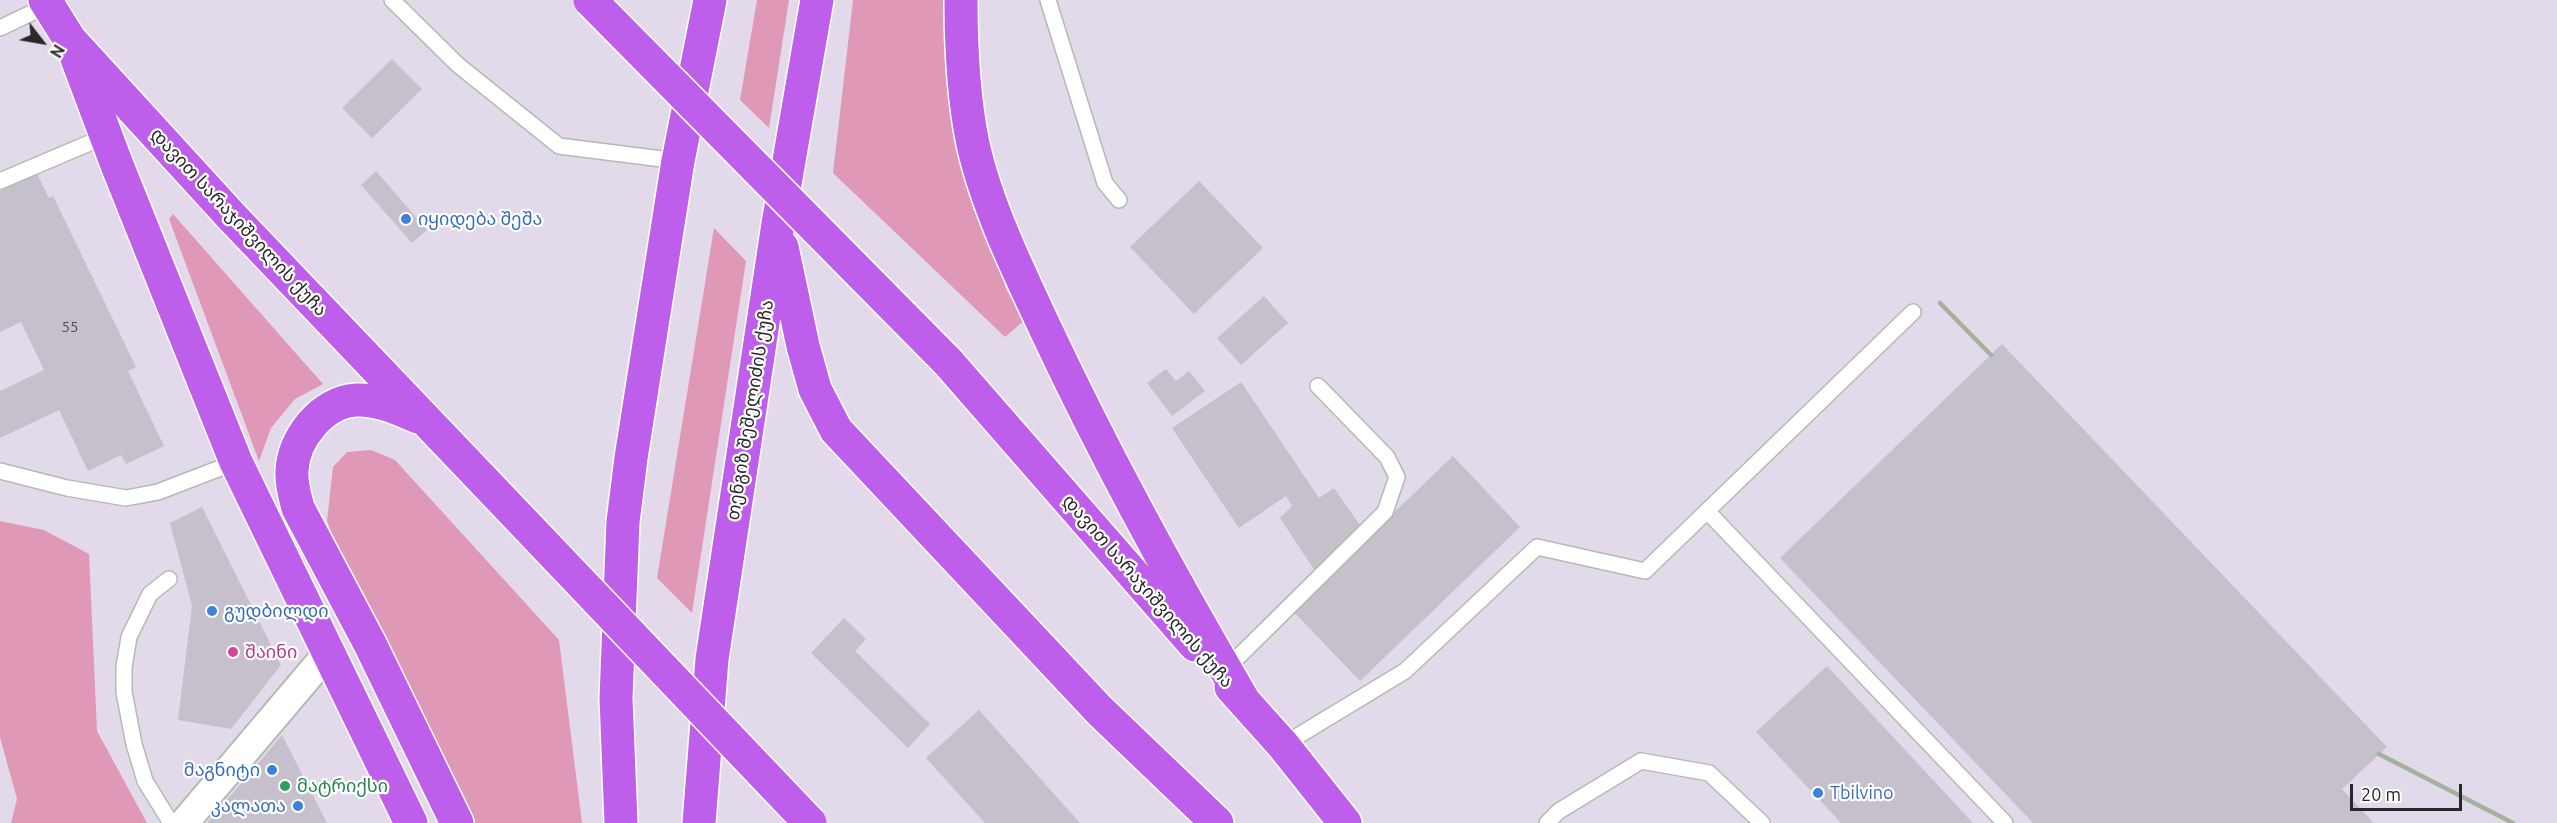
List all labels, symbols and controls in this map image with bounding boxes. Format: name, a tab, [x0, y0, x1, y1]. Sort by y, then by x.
north arrow	[12, 12, 72, 72]
text: N	[47, 42, 68, 61]
street label: დავით სარაჯიშვილის ქუჩა	[146, 124, 332, 320]
place label: იყიდება შეშა	[418, 208, 542, 230]
marker: იყიდება შეშა	[399, 212, 413, 226]
street label: თენგიზ შეშელიძის ქუჩა	[722, 298, 778, 522]
house number: 55	[62, 318, 78, 336]
street label: დავით სარაჯიშვილის ქუჩა	[1058, 490, 1238, 692]
place label: გუდბილდი	[224, 600, 328, 622]
marker: გუდბილდი	[205, 604, 219, 618]
place label: შაინი	[245, 641, 297, 663]
marker: შაინი	[226, 645, 240, 659]
place label: მაგნიტი	[184, 759, 260, 781]
marker: მაგნიტი	[265, 763, 279, 777]
scale bar	[2353, 772, 2466, 810]
place label: მატრიქსი	[297, 775, 388, 797]
marker: მატრიქსი	[278, 779, 292, 793]
place label: Tbilvino	[1830, 782, 1894, 804]
text: 20 m	[2361, 784, 2401, 804]
marker: Tbilvino	[1811, 786, 1825, 800]
place label: კალათა	[211, 795, 286, 817]
marker: კალათა	[291, 799, 305, 813]

